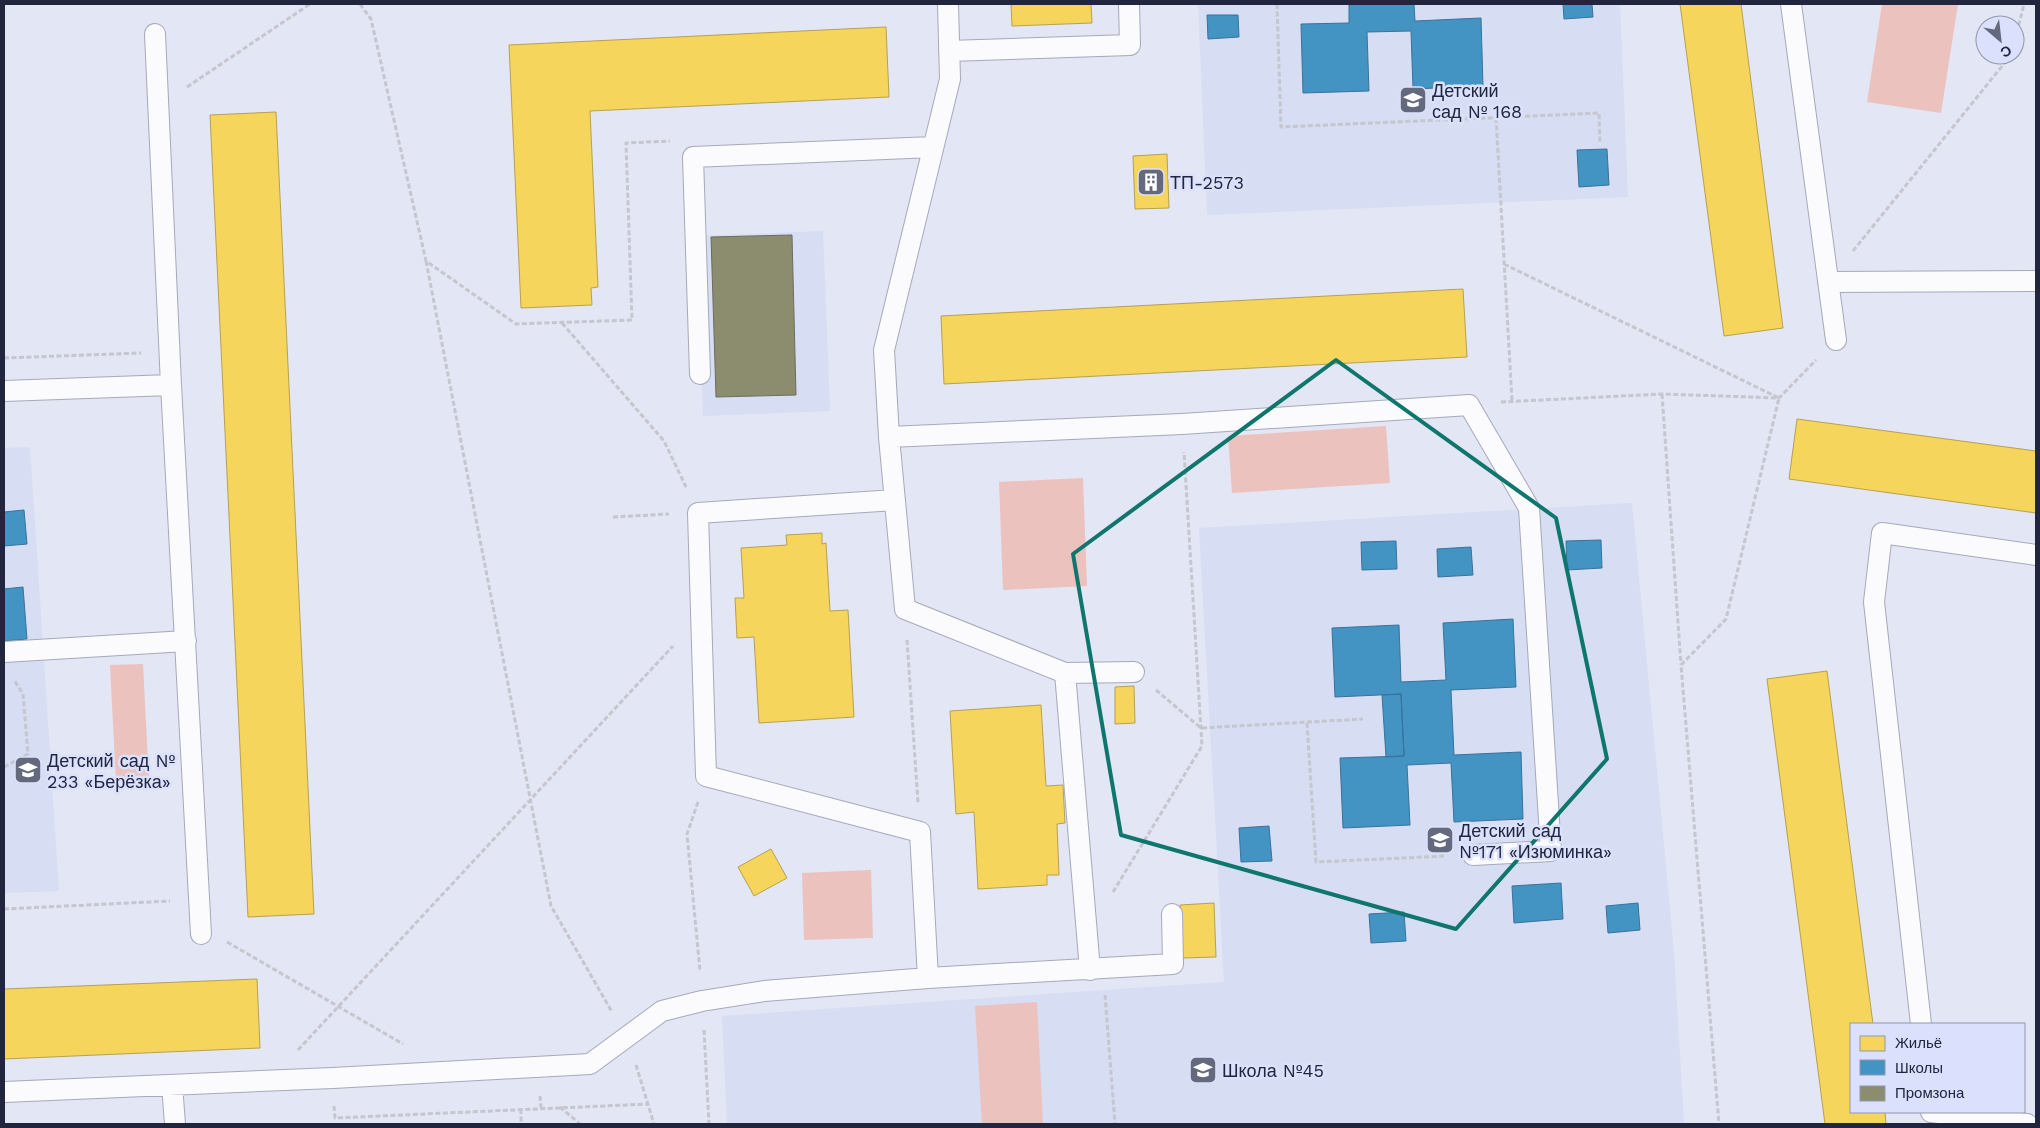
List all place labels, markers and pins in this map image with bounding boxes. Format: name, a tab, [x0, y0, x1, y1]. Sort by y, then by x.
place label: Детский сад № 168	[1432, 80, 1522, 122]
school or university icon: Детский сад № 168	[1398, 85, 1428, 115]
building icon: ТП-2573	[1136, 167, 1166, 197]
place label: ТП-2573	[1170, 172, 1244, 193]
place label: Детский сад № 233 «Берёзка»	[47, 750, 175, 792]
school or university icon: Детский сад № 233 «Берёзка»	[13, 755, 43, 785]
place label: Детский сад №171 «Изюминка»	[1459, 820, 1612, 862]
school or university icon: Детский сад №171 «Изюминка»	[1425, 825, 1455, 855]
school or university icon: Школа №45	[1188, 1055, 1218, 1085]
place label: Школа №45	[1222, 1060, 1324, 1081]

